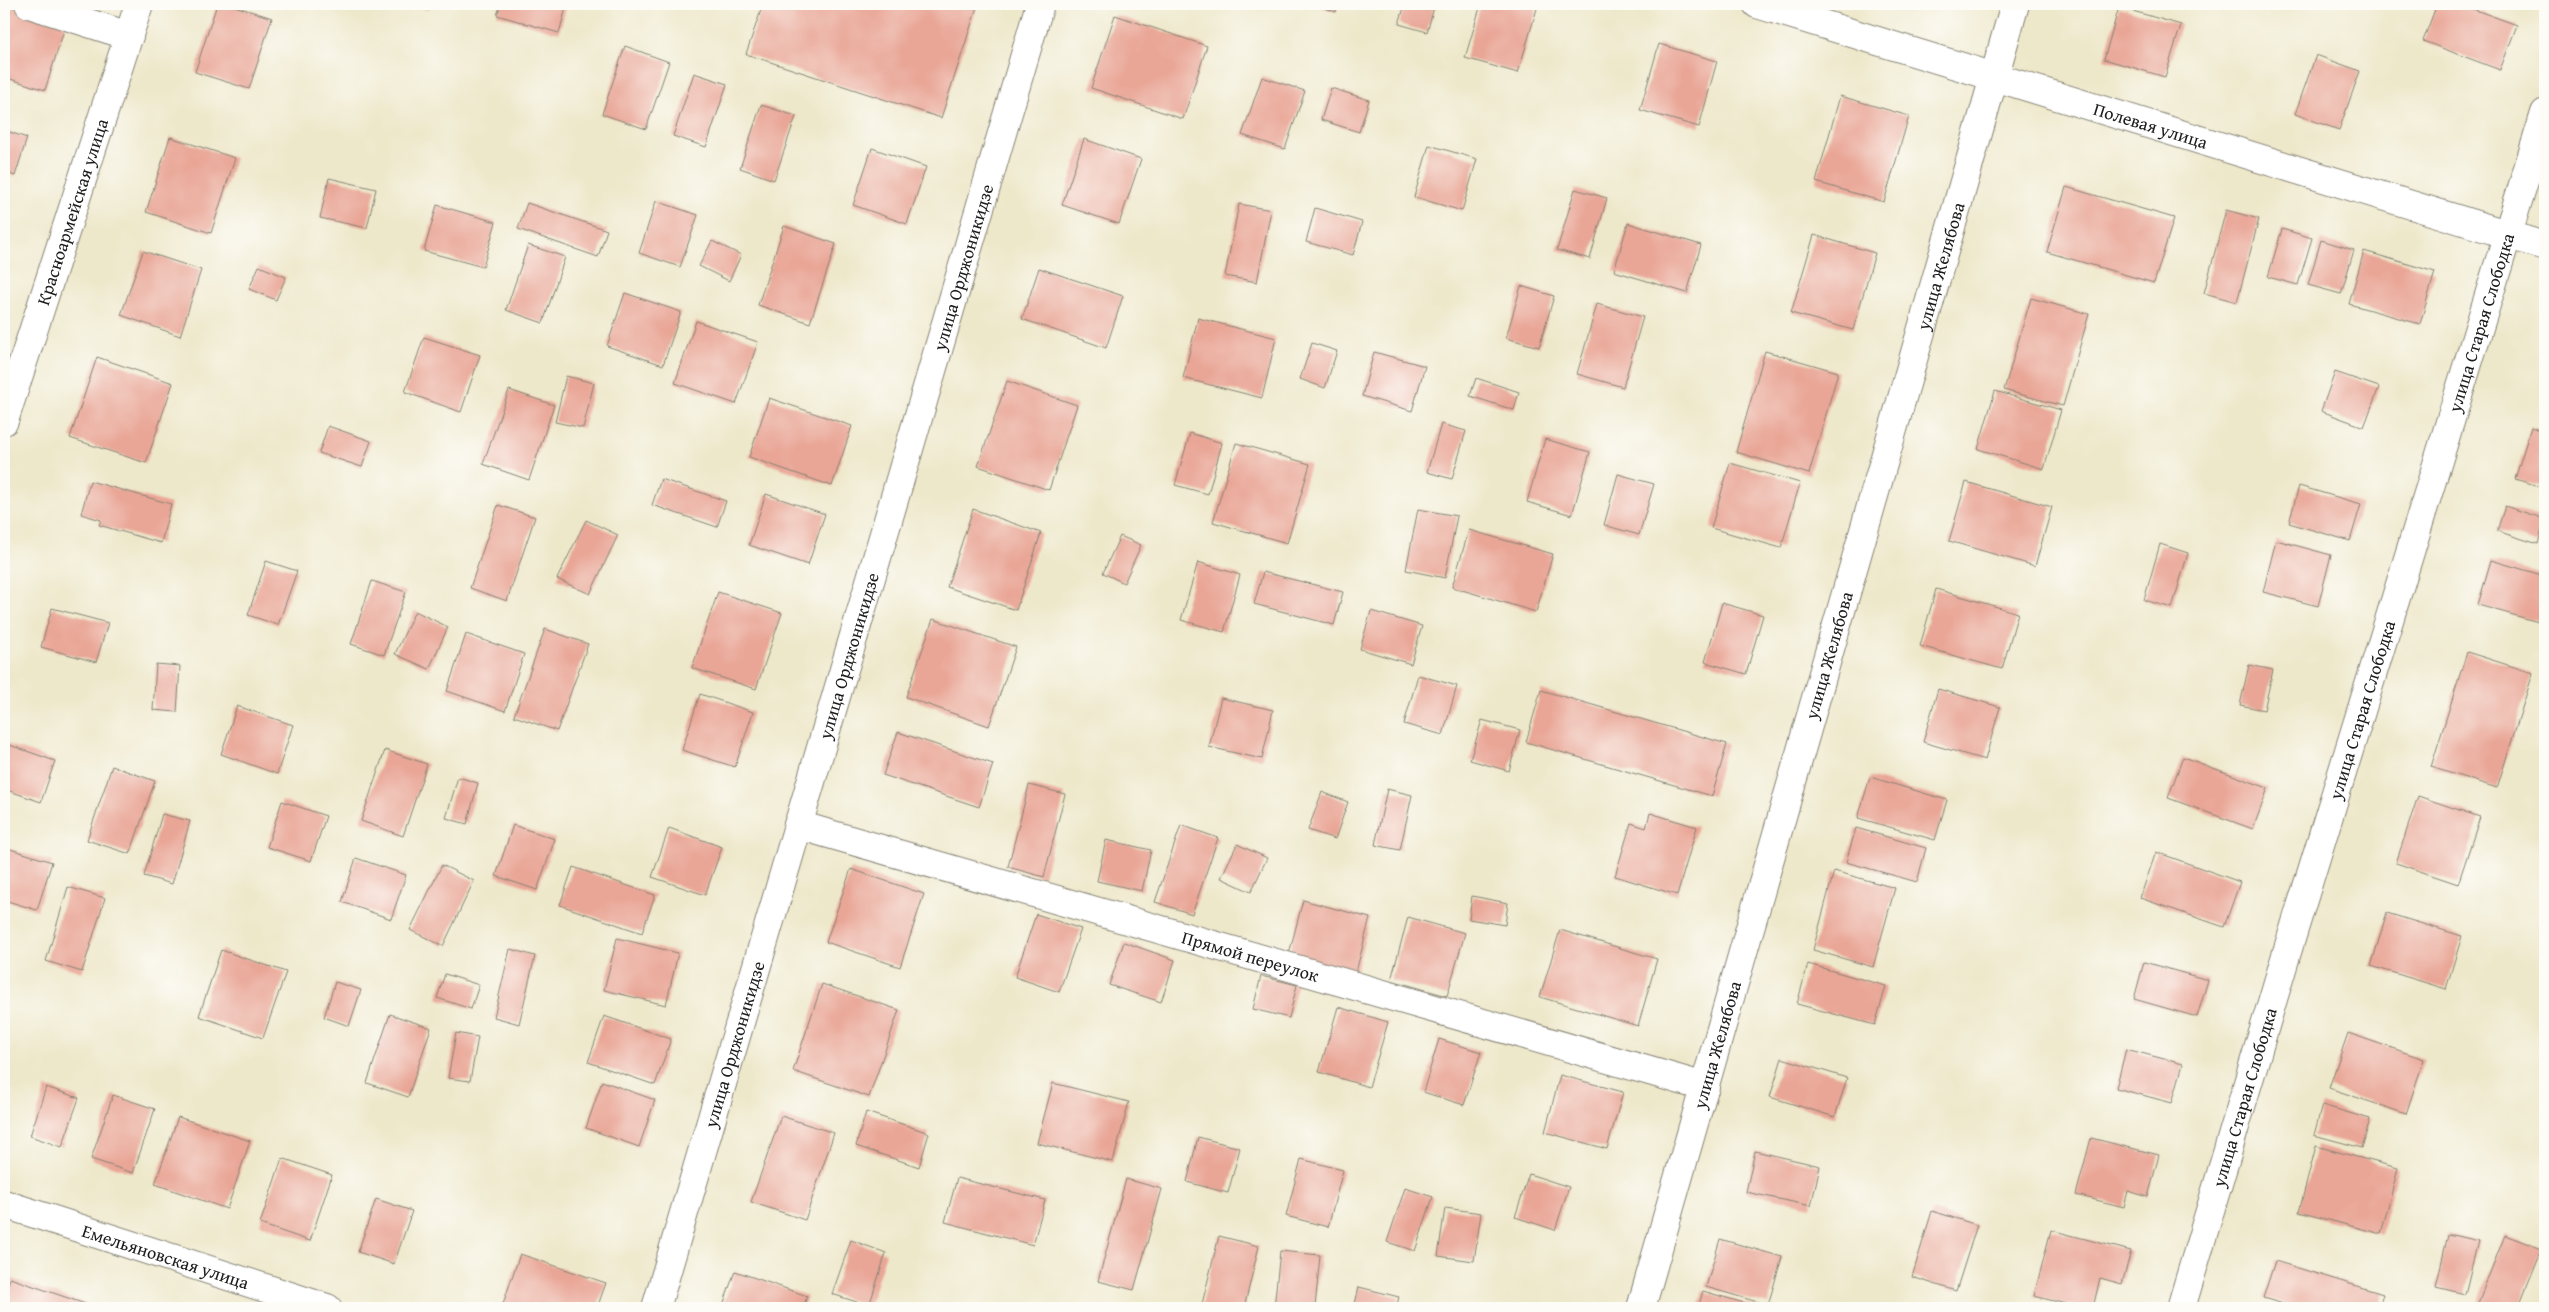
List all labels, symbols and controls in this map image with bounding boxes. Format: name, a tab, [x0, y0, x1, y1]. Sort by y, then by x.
street label: Полевая улица	[2090, 95, 2212, 155]
street label: Красноармейская улица	[29, 114, 115, 309]
street label: улица Орджоникидзе	[925, 180, 1000, 355]
street label: улица Желябова	[1908, 199, 1971, 334]
street label: улица Старая Слободка	[2440, 229, 2521, 416]
street label: улица Орджоникидзе	[810, 569, 885, 743]
street label: улица Желябова	[1797, 588, 1859, 723]
street label: улица Старая Слободка	[2321, 616, 2402, 804]
street label: Прямой переулок	[1179, 923, 1323, 988]
street label: улица Орджоникидзе	[696, 957, 771, 1132]
street label: улица Желябова	[1685, 977, 1748, 1113]
street label: улица Старая Слободка	[2204, 1004, 2283, 1191]
street label: Емельяновская улица	[79, 1217, 253, 1296]

